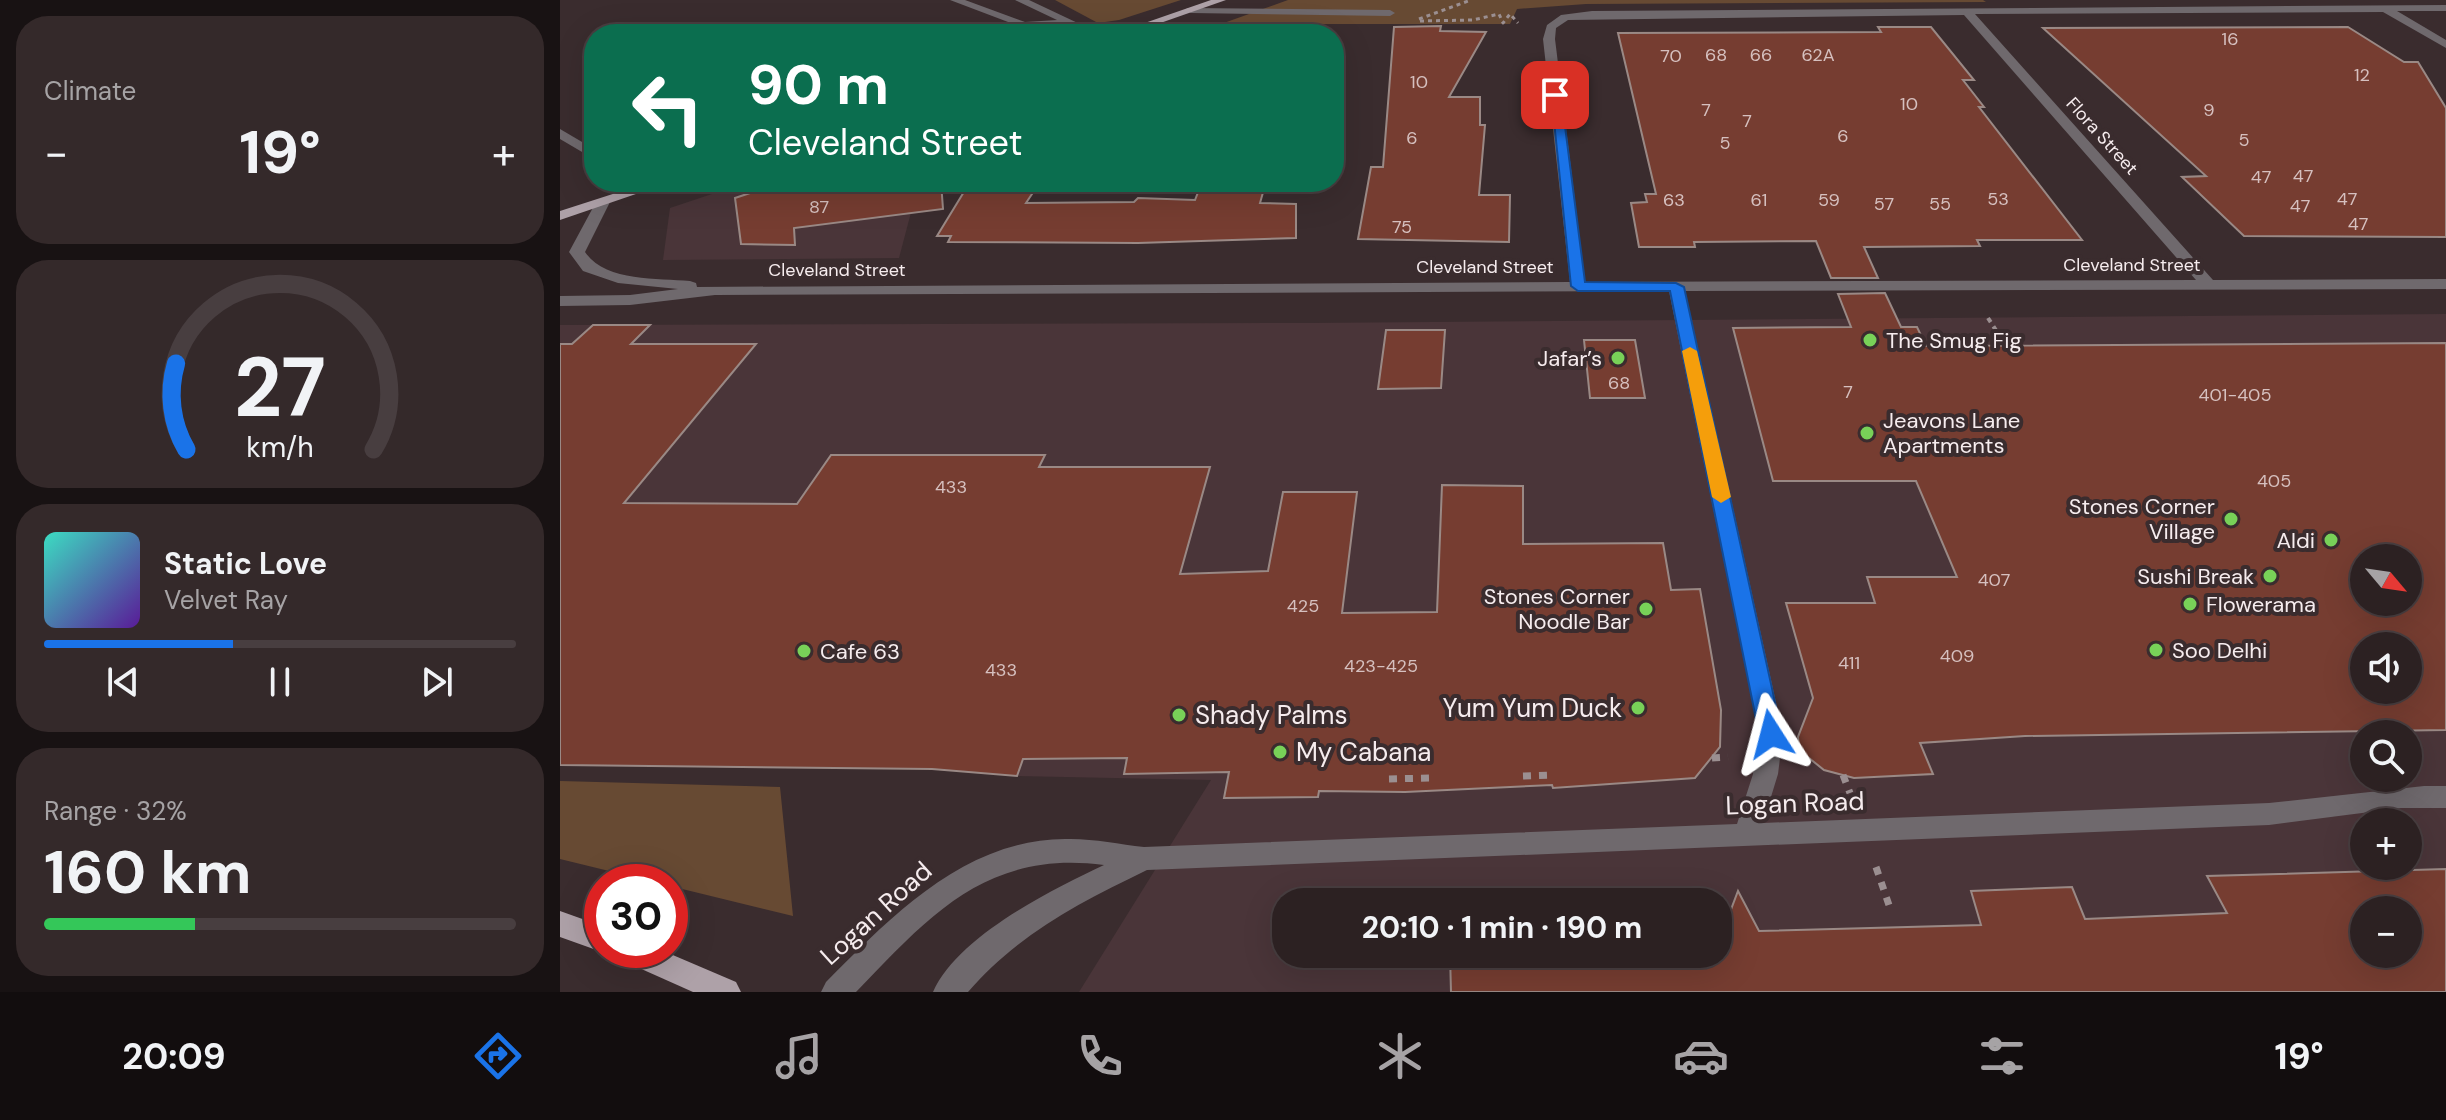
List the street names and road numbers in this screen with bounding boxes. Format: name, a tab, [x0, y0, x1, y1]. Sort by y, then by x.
street label: Flora Street	[2061, 92, 2143, 180]
street label: Cleveland Street	[2063, 253, 2201, 277]
street label: Cleveland Street	[1416, 255, 1554, 279]
street label: Cleveland Street	[768, 258, 906, 282]
street label: Logan Road	[1725, 784, 1865, 822]
street label: Logan Road	[813, 854, 939, 972]

